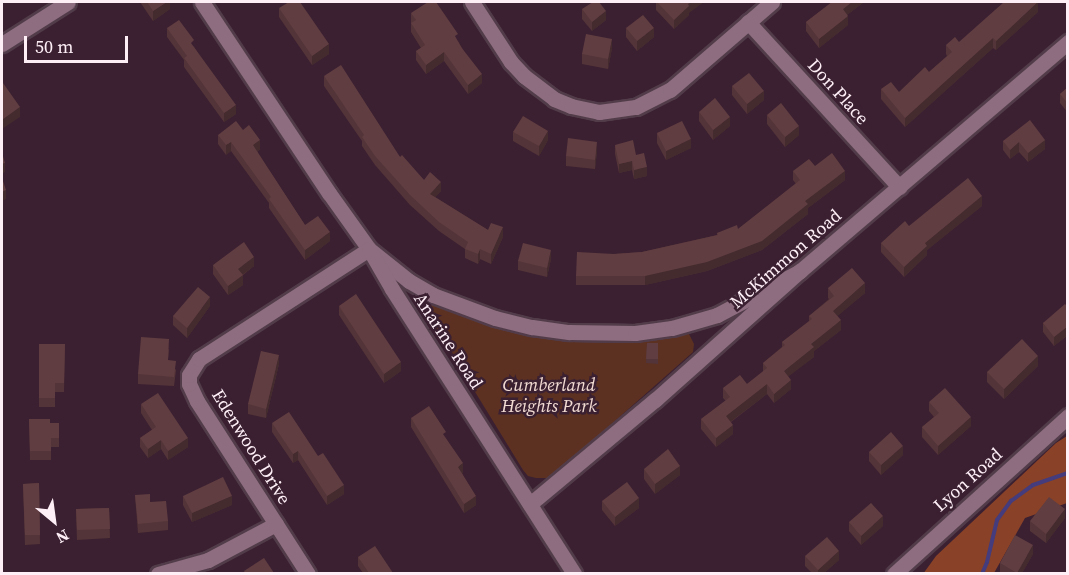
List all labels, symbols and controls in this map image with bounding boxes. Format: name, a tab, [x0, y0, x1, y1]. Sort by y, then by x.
scale bar	[27, 24, 130, 62]
text: 50 m	[35, 34, 73, 59]
street label: Don Place	[803, 55, 873, 129]
street label: McKimmon Road	[726, 205, 846, 313]
street label: Anarine Road	[409, 289, 487, 393]
park label: Cumberland Heights Park	[501, 375, 597, 418]
street label: Edenwood Drive	[207, 385, 295, 509]
street label: Lyon Road	[929, 444, 1007, 516]
north arrow	[24, 491, 84, 551]
text: N	[52, 524, 73, 549]

